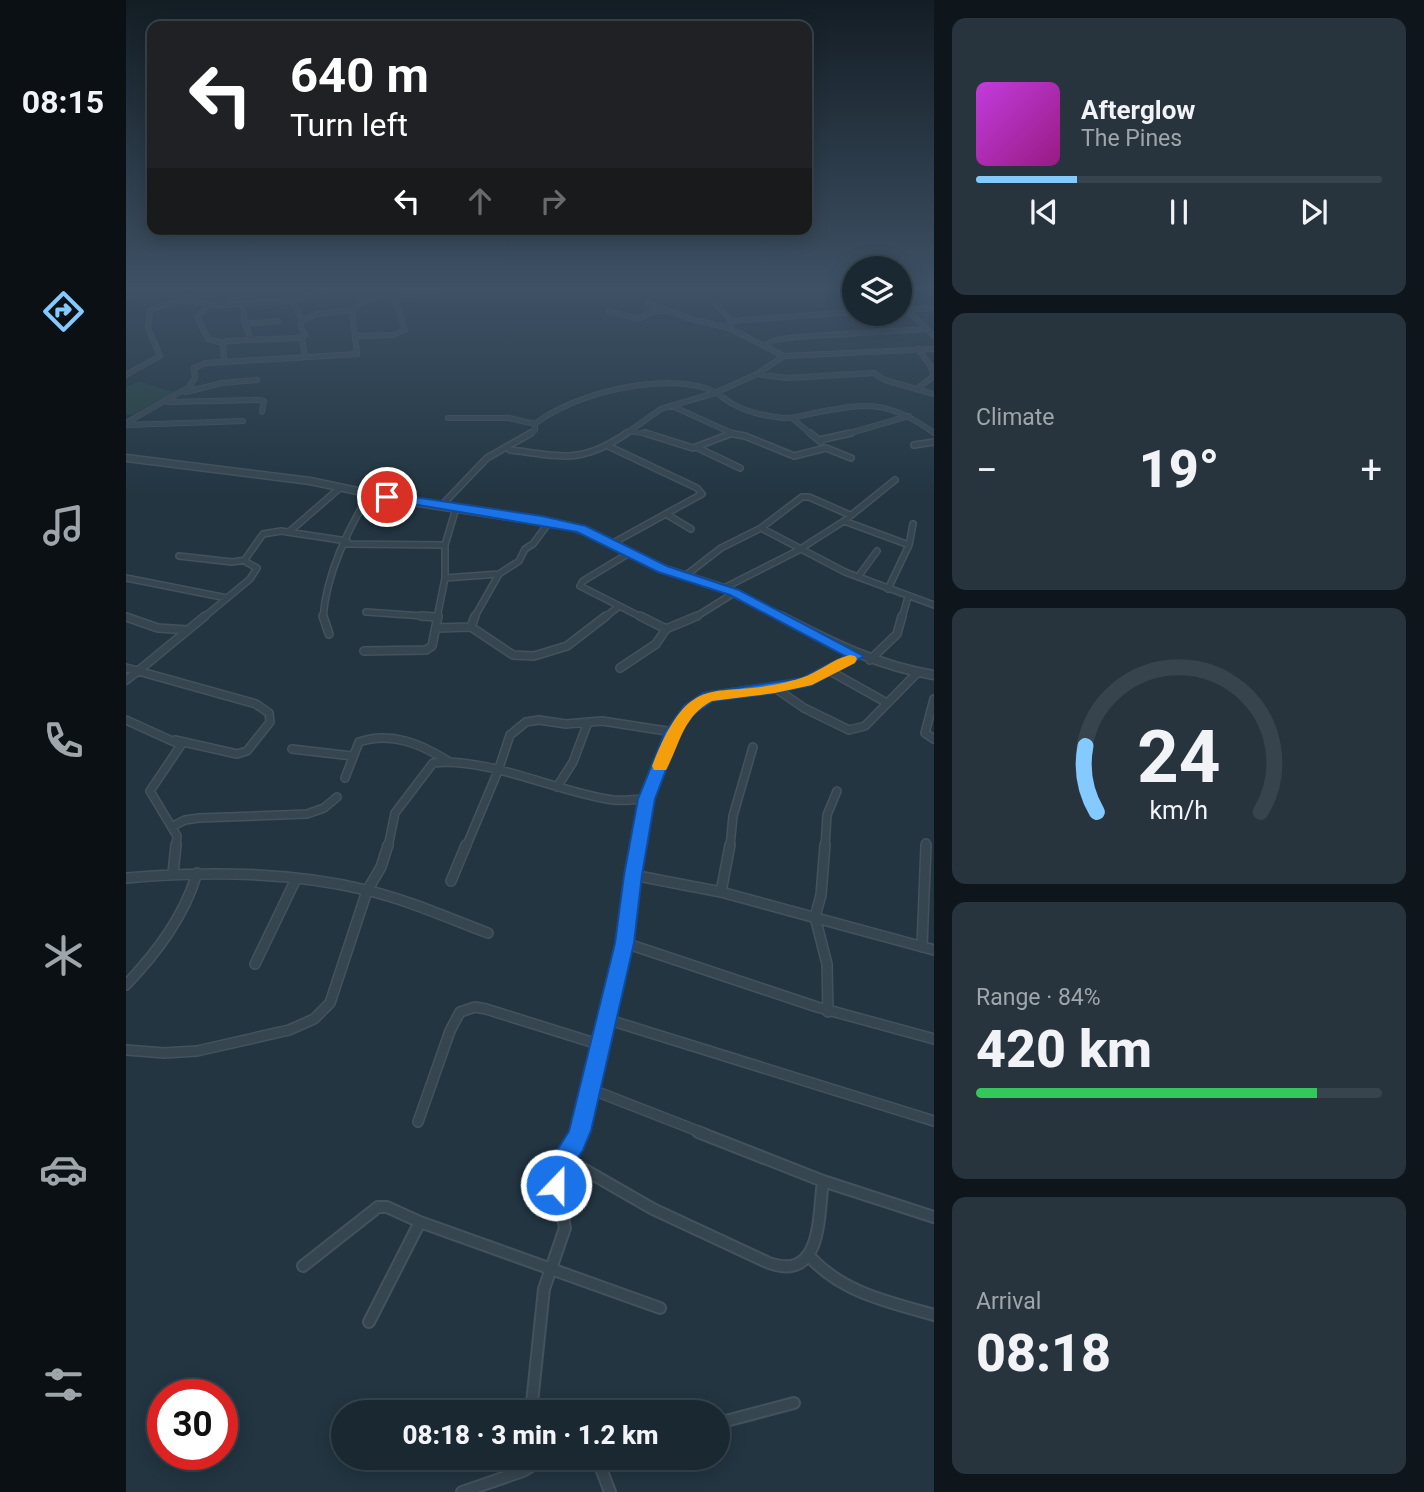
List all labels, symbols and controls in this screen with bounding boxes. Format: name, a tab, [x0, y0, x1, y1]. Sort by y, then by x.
text: 640 m	[290, 47, 429, 104]
icon: left	[175, 49, 266, 140]
text: 08:15	[22, 83, 104, 121]
text: Afterglow	[1081, 95, 1195, 125]
text: Turn left	[290, 106, 408, 144]
text: The Pines	[1081, 125, 1182, 152]
icon: left	[388, 182, 426, 220]
icon: ahead	[461, 182, 499, 220]
icon: right	[534, 182, 572, 220]
icon: previous	[1025, 193, 1063, 231]
icon: pause	[1160, 193, 1198, 231]
icon: next	[1295, 193, 1333, 231]
map controls	[842, 256, 912, 326]
button: layers	[842, 256, 912, 326]
icon: directions	[39, 287, 88, 336]
text: Climate	[976, 404, 1055, 431]
text: 19°	[1139, 439, 1219, 500]
text: −	[976, 448, 998, 492]
text: +	[1360, 448, 1382, 492]
pin	[357, 467, 417, 527]
icon: arrive	[368, 478, 406, 516]
icon: music	[39, 501, 88, 550]
text: 24	[1137, 714, 1221, 800]
icon: phone	[39, 716, 88, 765]
text: km/h	[1150, 796, 1208, 825]
icon: climate	[39, 931, 88, 980]
text: Range · 84%	[976, 984, 1101, 1011]
text: 420 km	[976, 1019, 1152, 1080]
icon: car	[39, 1145, 88, 1194]
position arrow	[519, 1148, 593, 1222]
text: Arrival	[976, 1288, 1041, 1315]
text: 08:18	[976, 1323, 1111, 1384]
icon: filters	[39, 1360, 88, 1409]
speed limit sign: 30	[147, 1379, 238, 1470]
text: 08:18 · 3 min · 1.2 km	[403, 1420, 658, 1450]

